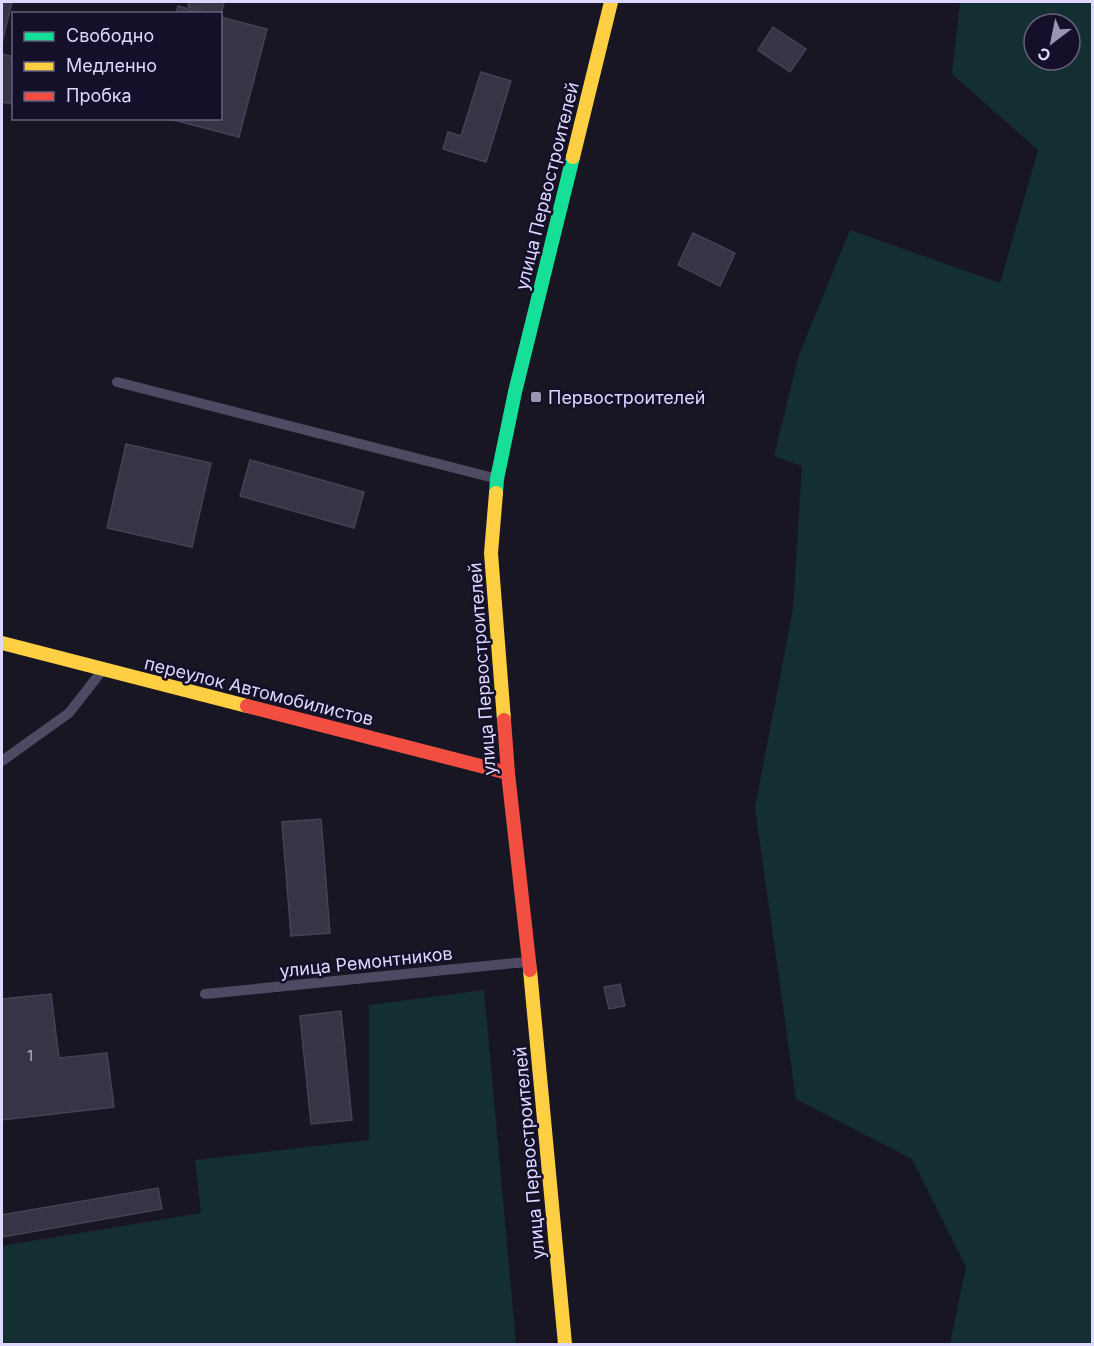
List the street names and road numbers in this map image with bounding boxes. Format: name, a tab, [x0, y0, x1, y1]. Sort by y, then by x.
street label: улица Первостроителей	[511, 80, 583, 292]
street label: улица Первостроителей	[464, 562, 500, 776]
street label: переулок Автомобилистов	[142, 652, 376, 730]
street label: улица Ремонтников	[279, 942, 453, 982]
street label: улица Первостроителей	[509, 1046, 549, 1260]

